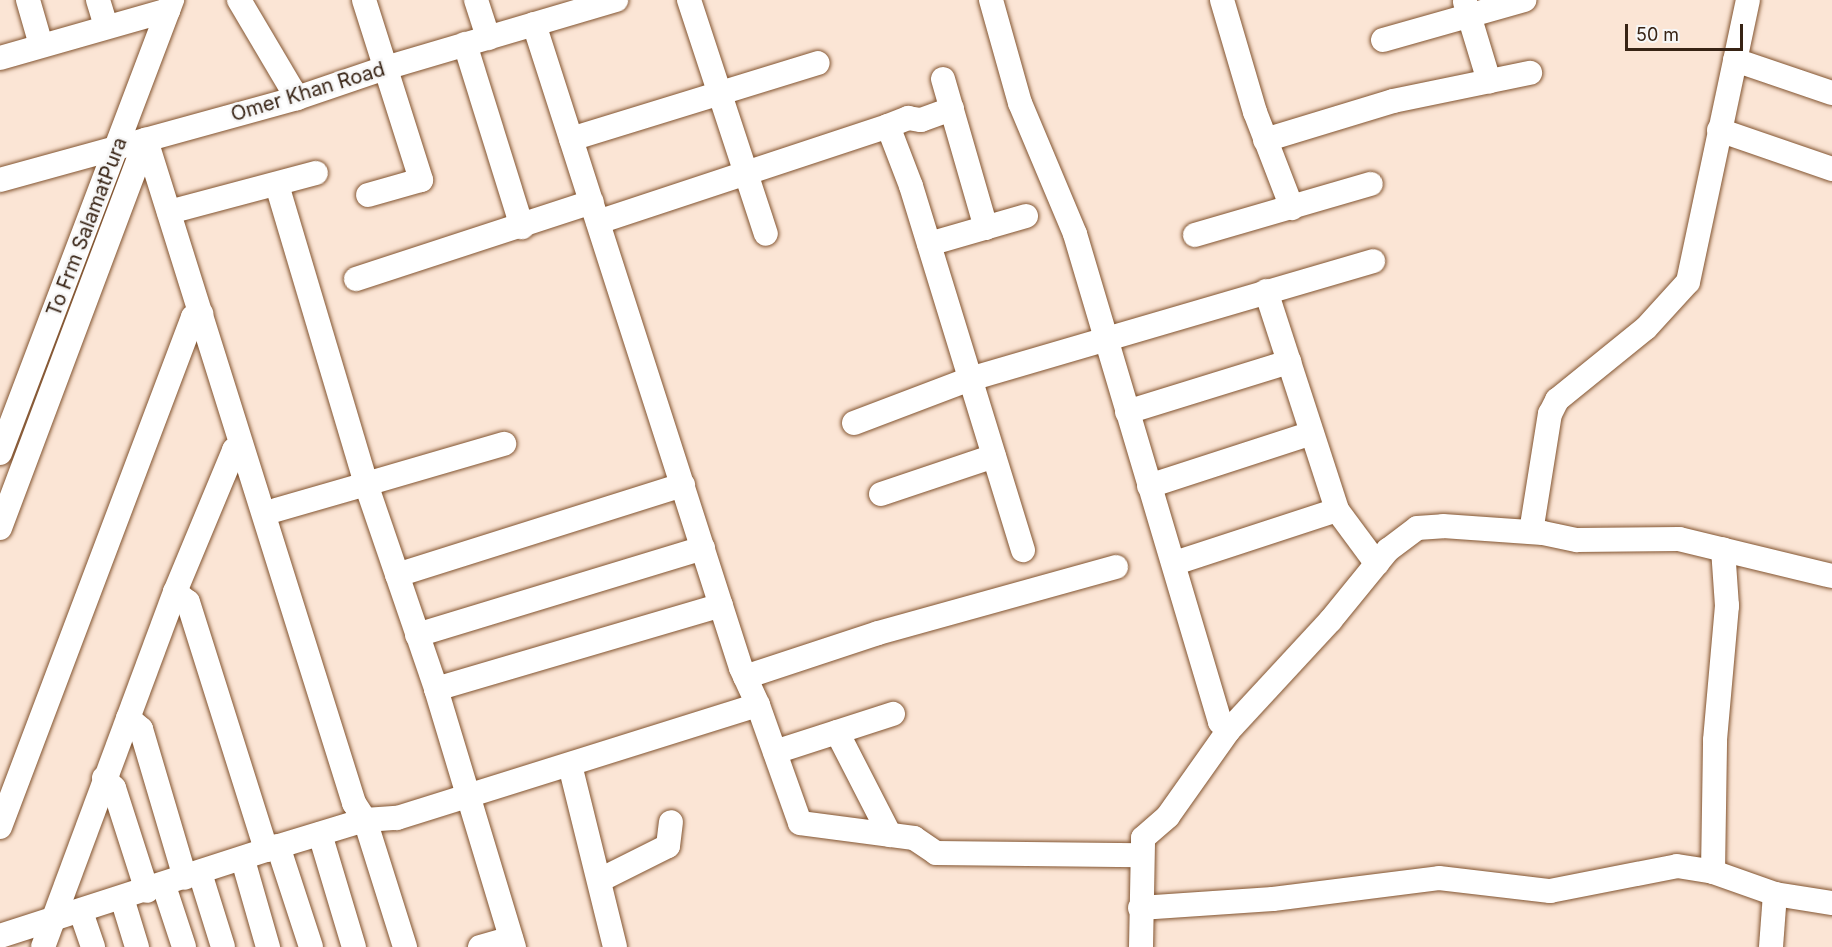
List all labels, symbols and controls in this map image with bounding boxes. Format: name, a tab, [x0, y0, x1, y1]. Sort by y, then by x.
scale bar	[1628, 12, 1746, 50]
text: 50 m	[1636, 24, 1679, 45]
street label: Omer Khan Road	[228, 57, 388, 127]
street label: To Frm SalamatPura	[42, 134, 132, 320]

